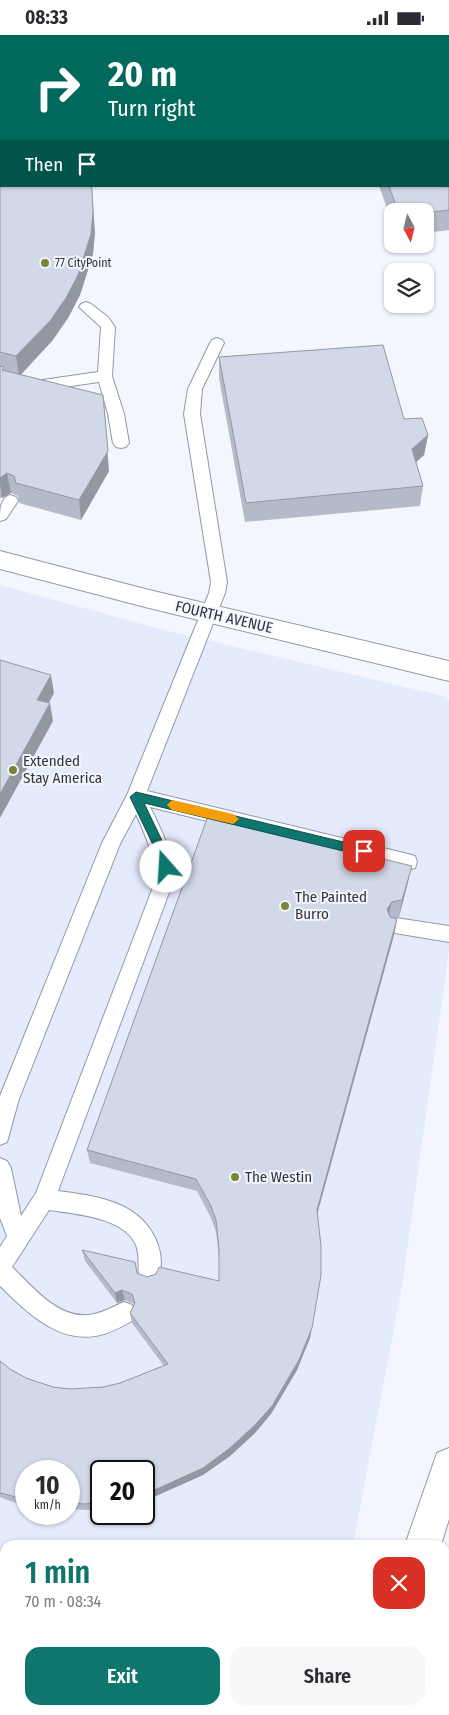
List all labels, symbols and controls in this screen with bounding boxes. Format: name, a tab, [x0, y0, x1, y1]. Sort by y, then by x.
text: 08:33	[25, 6, 68, 29]
text: 20 m	[108, 53, 177, 95]
icon: right	[25, 55, 90, 120]
text: Turn right	[108, 95, 196, 122]
icon: arrive	[73, 150, 101, 178]
text: Then	[25, 153, 63, 176]
north arrow	[384, 203, 434, 253]
map controls	[384, 203, 434, 313]
place label: 77 CityPoint	[55, 256, 112, 270]
marker: 77 CityPoint	[39, 257, 51, 269]
button: layers	[384, 263, 434, 313]
street label: FOURTH AVENUE	[174, 597, 274, 637]
place label: Extended Stay America	[23, 752, 102, 787]
marker: Extended Stay America	[7, 764, 19, 776]
pin	[343, 830, 385, 872]
icon: arrive	[350, 837, 378, 865]
position arrow	[139, 840, 191, 892]
place label: The Painted Burro	[295, 888, 367, 923]
marker: The Painted Burro	[279, 900, 291, 912]
place label: The Westin	[245, 1168, 312, 1186]
marker: The Westin	[229, 1171, 241, 1183]
speed limit sign: 20	[90, 1460, 155, 1525]
text: 10	[35, 1471, 60, 1501]
text: km/h	[34, 1498, 61, 1512]
text: 1 min	[25, 1555, 90, 1591]
button: close	[373, 1557, 425, 1609]
text: 70 m · 08:34	[25, 1592, 101, 1611]
button: Exit	[25, 1647, 220, 1705]
button: Share	[230, 1647, 425, 1705]

